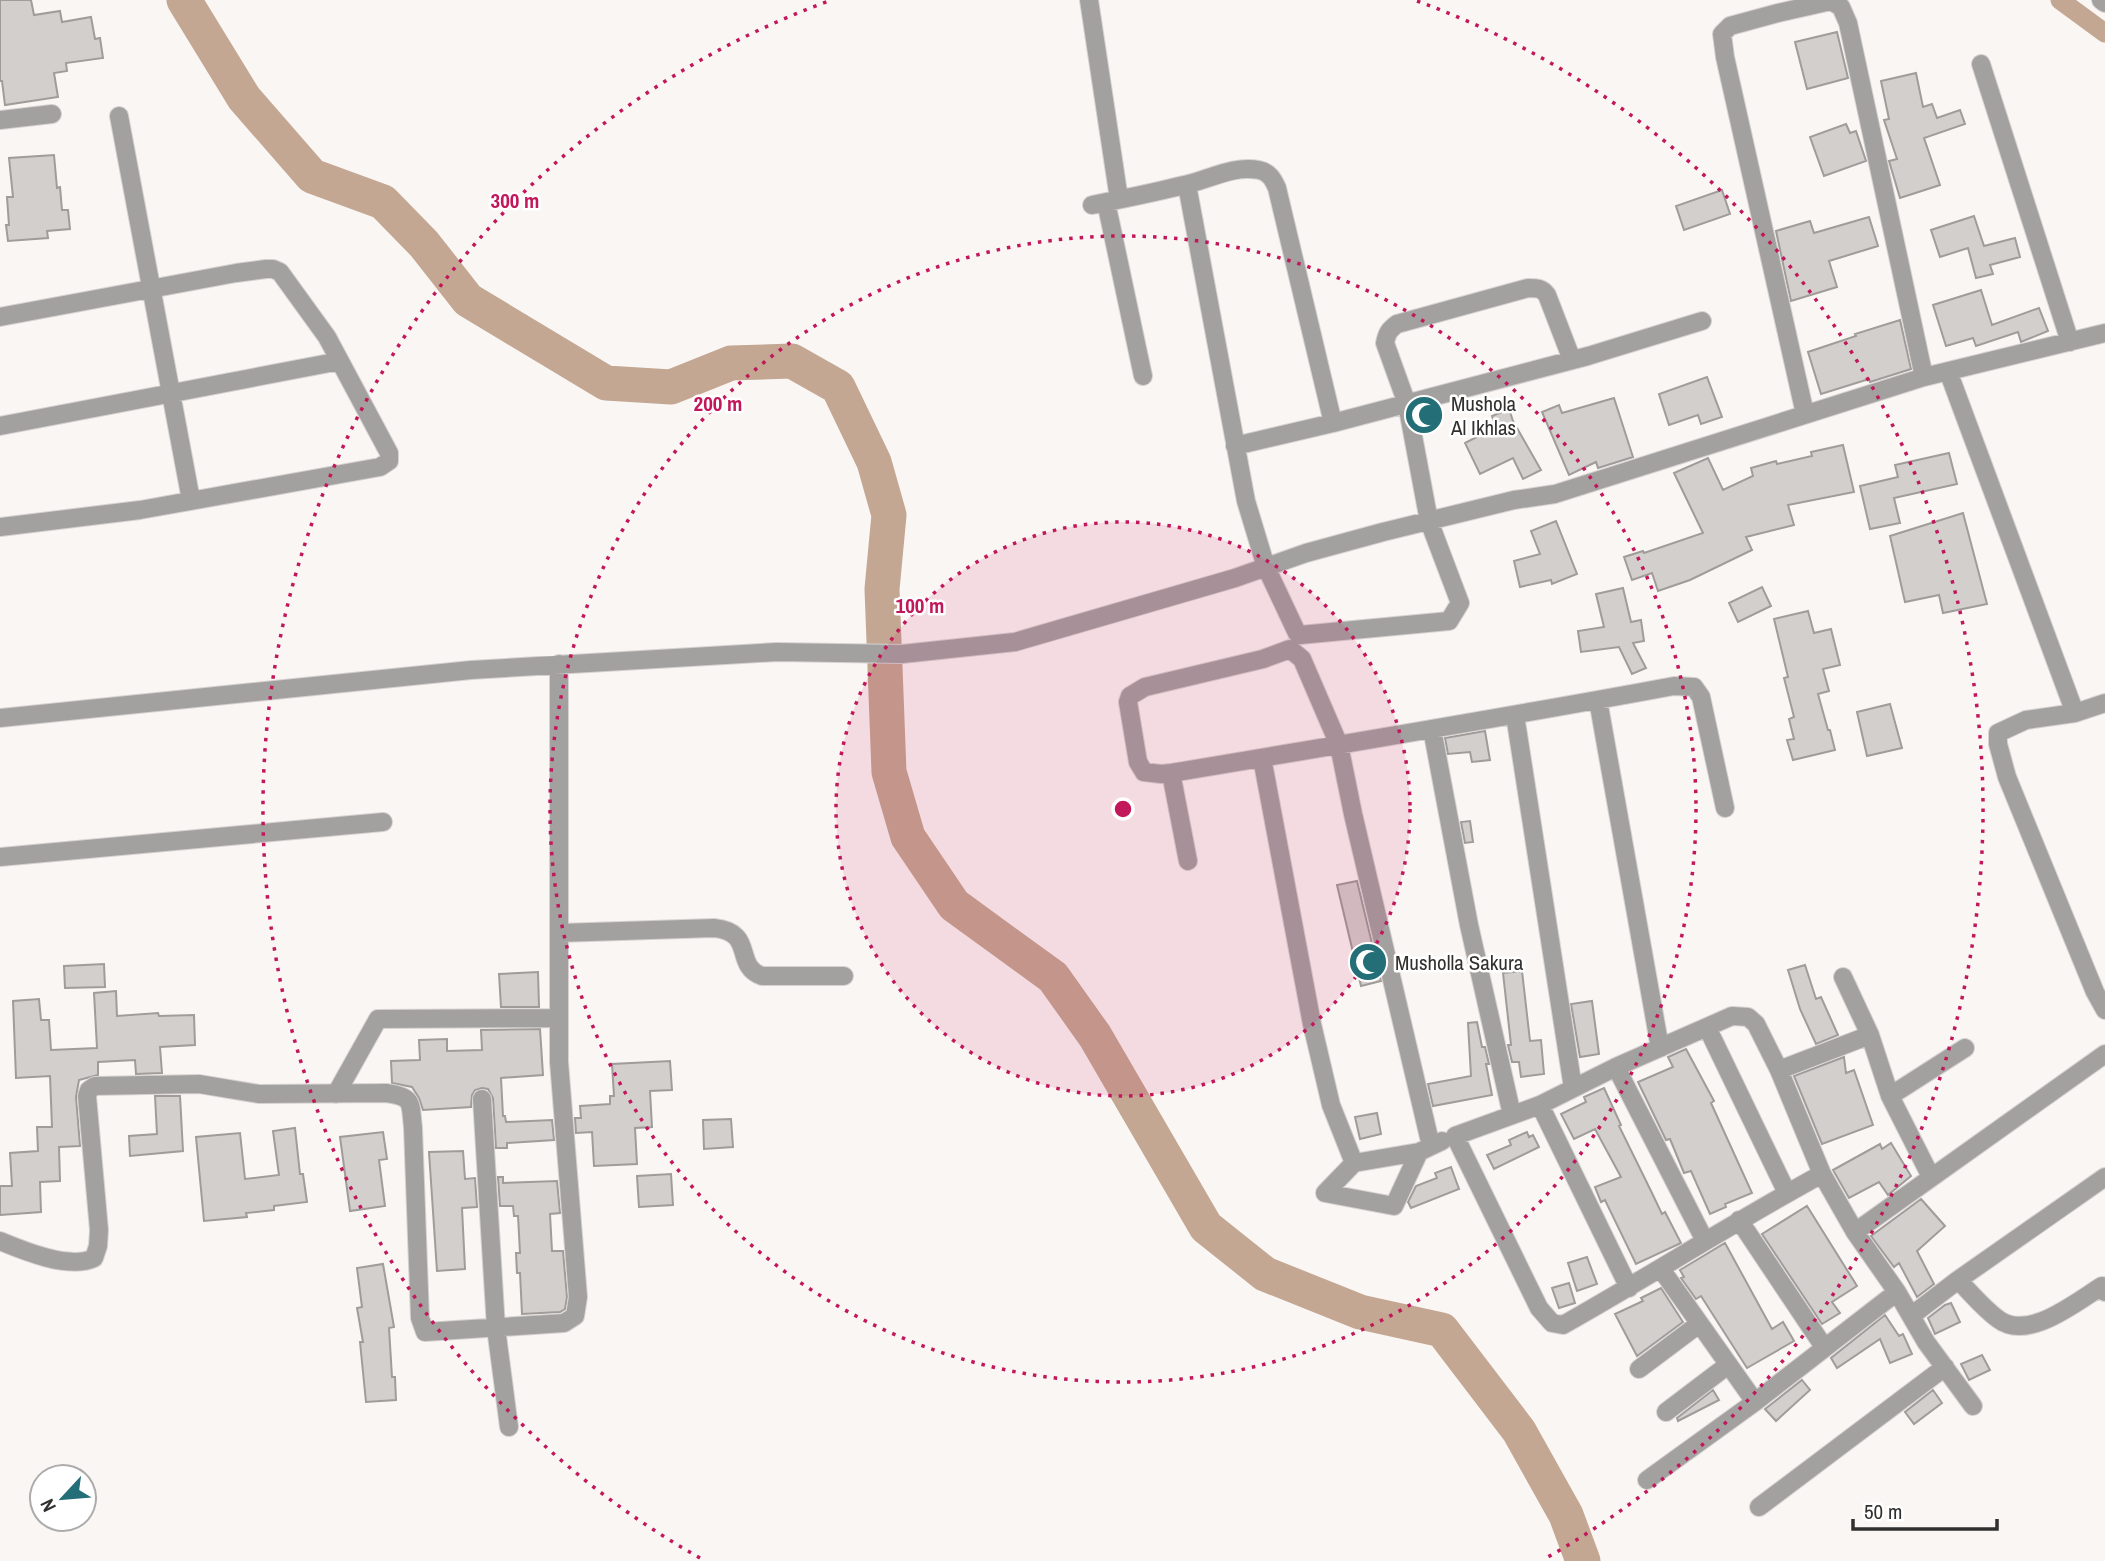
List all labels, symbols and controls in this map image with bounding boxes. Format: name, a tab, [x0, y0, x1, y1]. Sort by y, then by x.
text: 300 m	[491, 186, 539, 215]
text: 200 m	[694, 389, 742, 418]
place label: Mushola Al Ikhlas	[1450, 389, 1517, 442]
mosque icon: Mushola Al Ikhlas	[1403, 394, 1445, 436]
text: 100 m	[896, 591, 944, 620]
centre of rings	[1111, 797, 1135, 821]
mosque icon: Musholla Sakura	[1347, 941, 1389, 983]
place label: Musholla Sakura	[1395, 948, 1524, 977]
north arrow	[28, 1463, 98, 1533]
scale bar	[1853, 1488, 1996, 1532]
text: N	[34, 1495, 62, 1516]
text: 50 m	[1864, 1497, 1902, 1526]

